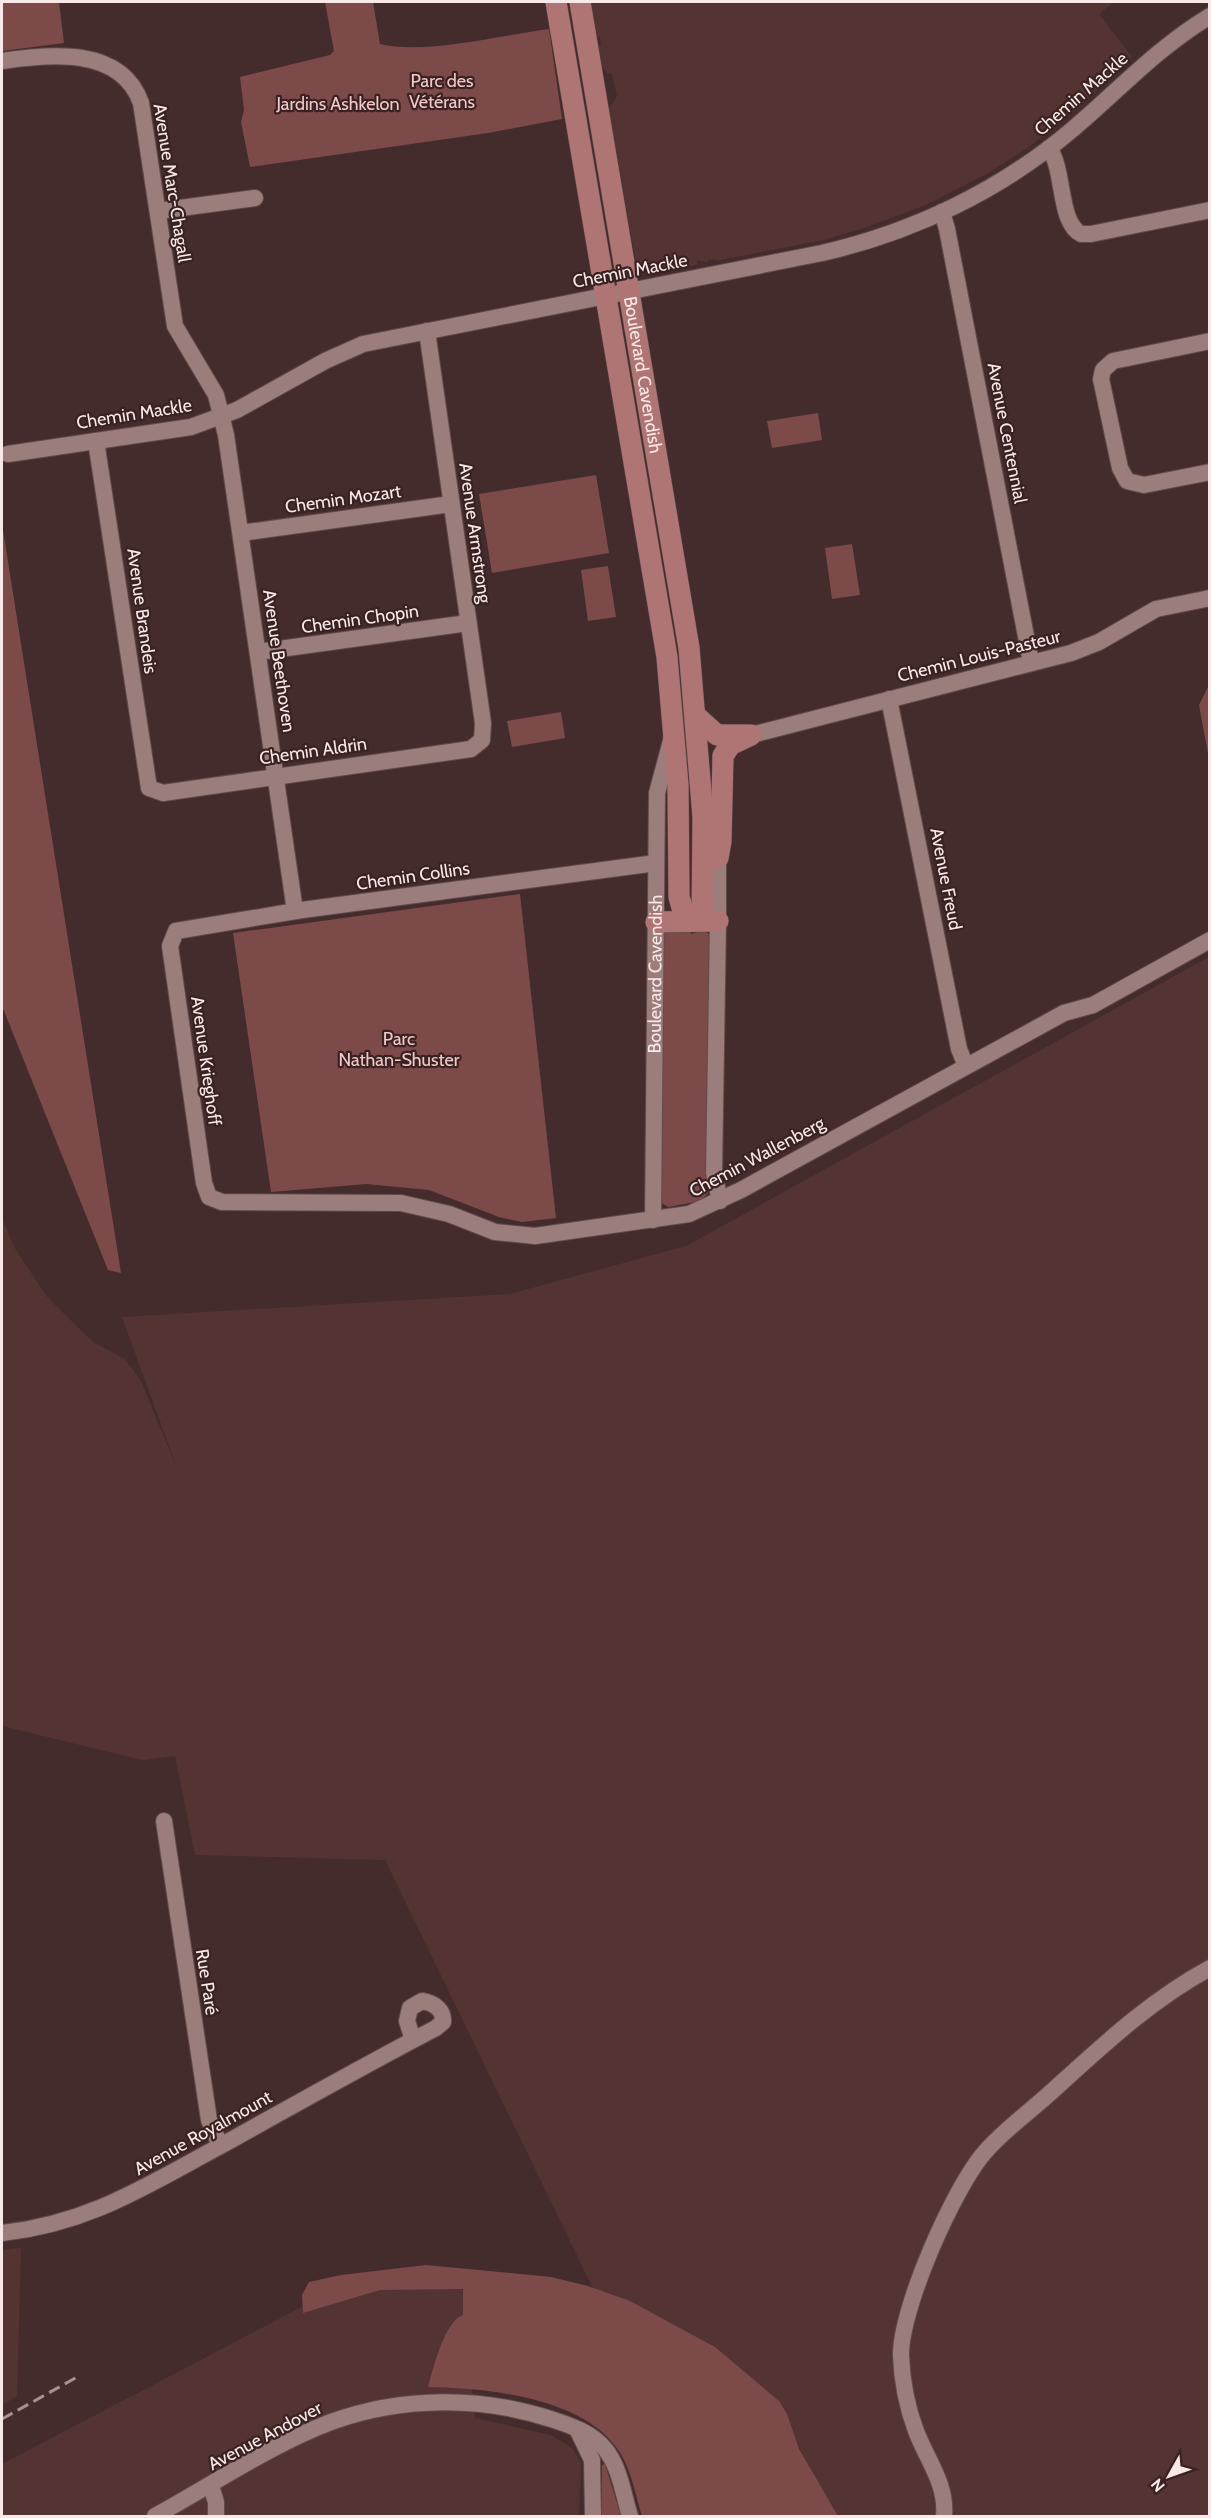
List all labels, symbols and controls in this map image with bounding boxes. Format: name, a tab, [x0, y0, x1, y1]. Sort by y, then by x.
street label: Chemin Mackle	[1030, 47, 1132, 141]
park label: Parc des Vétérans	[409, 70, 475, 113]
park label: Jardins Ashkelon	[275, 93, 400, 115]
street label: Avenue Marc-Chagall	[149, 102, 196, 265]
street label: Chemin Mackle	[571, 249, 689, 293]
street label: Boulevard Cavendish	[619, 295, 667, 455]
street label: Avenue Centennial	[983, 361, 1032, 506]
street label: Chemin Mackle	[75, 394, 193, 434]
street label: Avenue Armstrong	[454, 461, 496, 606]
street label: Chemin Mozart	[284, 480, 402, 518]
street label: Avenue Brandeis	[122, 547, 162, 675]
street label: Avenue Beethoven	[258, 588, 300, 734]
street label: Chemin Chopin	[300, 600, 420, 638]
street label: Chemin Louis-Pasteur	[895, 625, 1063, 687]
street label: Chemin Aldrin	[258, 733, 368, 769]
street label: Avenue Freud	[925, 826, 967, 932]
street label: Chemin Collins	[355, 857, 471, 895]
street label: Boulevard Cavendish	[644, 895, 667, 1054]
street label: Avenue Krieghoff	[186, 995, 226, 1127]
park label: Parc Nathan-Shuster	[339, 1028, 460, 1071]
street label: Chemin Wallenberg	[686, 1112, 829, 1202]
street label: Rue Paré	[191, 1947, 223, 2017]
street label: Avenue Royalmount	[130, 2086, 276, 2180]
street label: Avenue Andover	[204, 2397, 326, 2475]
north arrow	[1139, 2446, 1199, 2506]
text: N	[1147, 2475, 1169, 2496]

